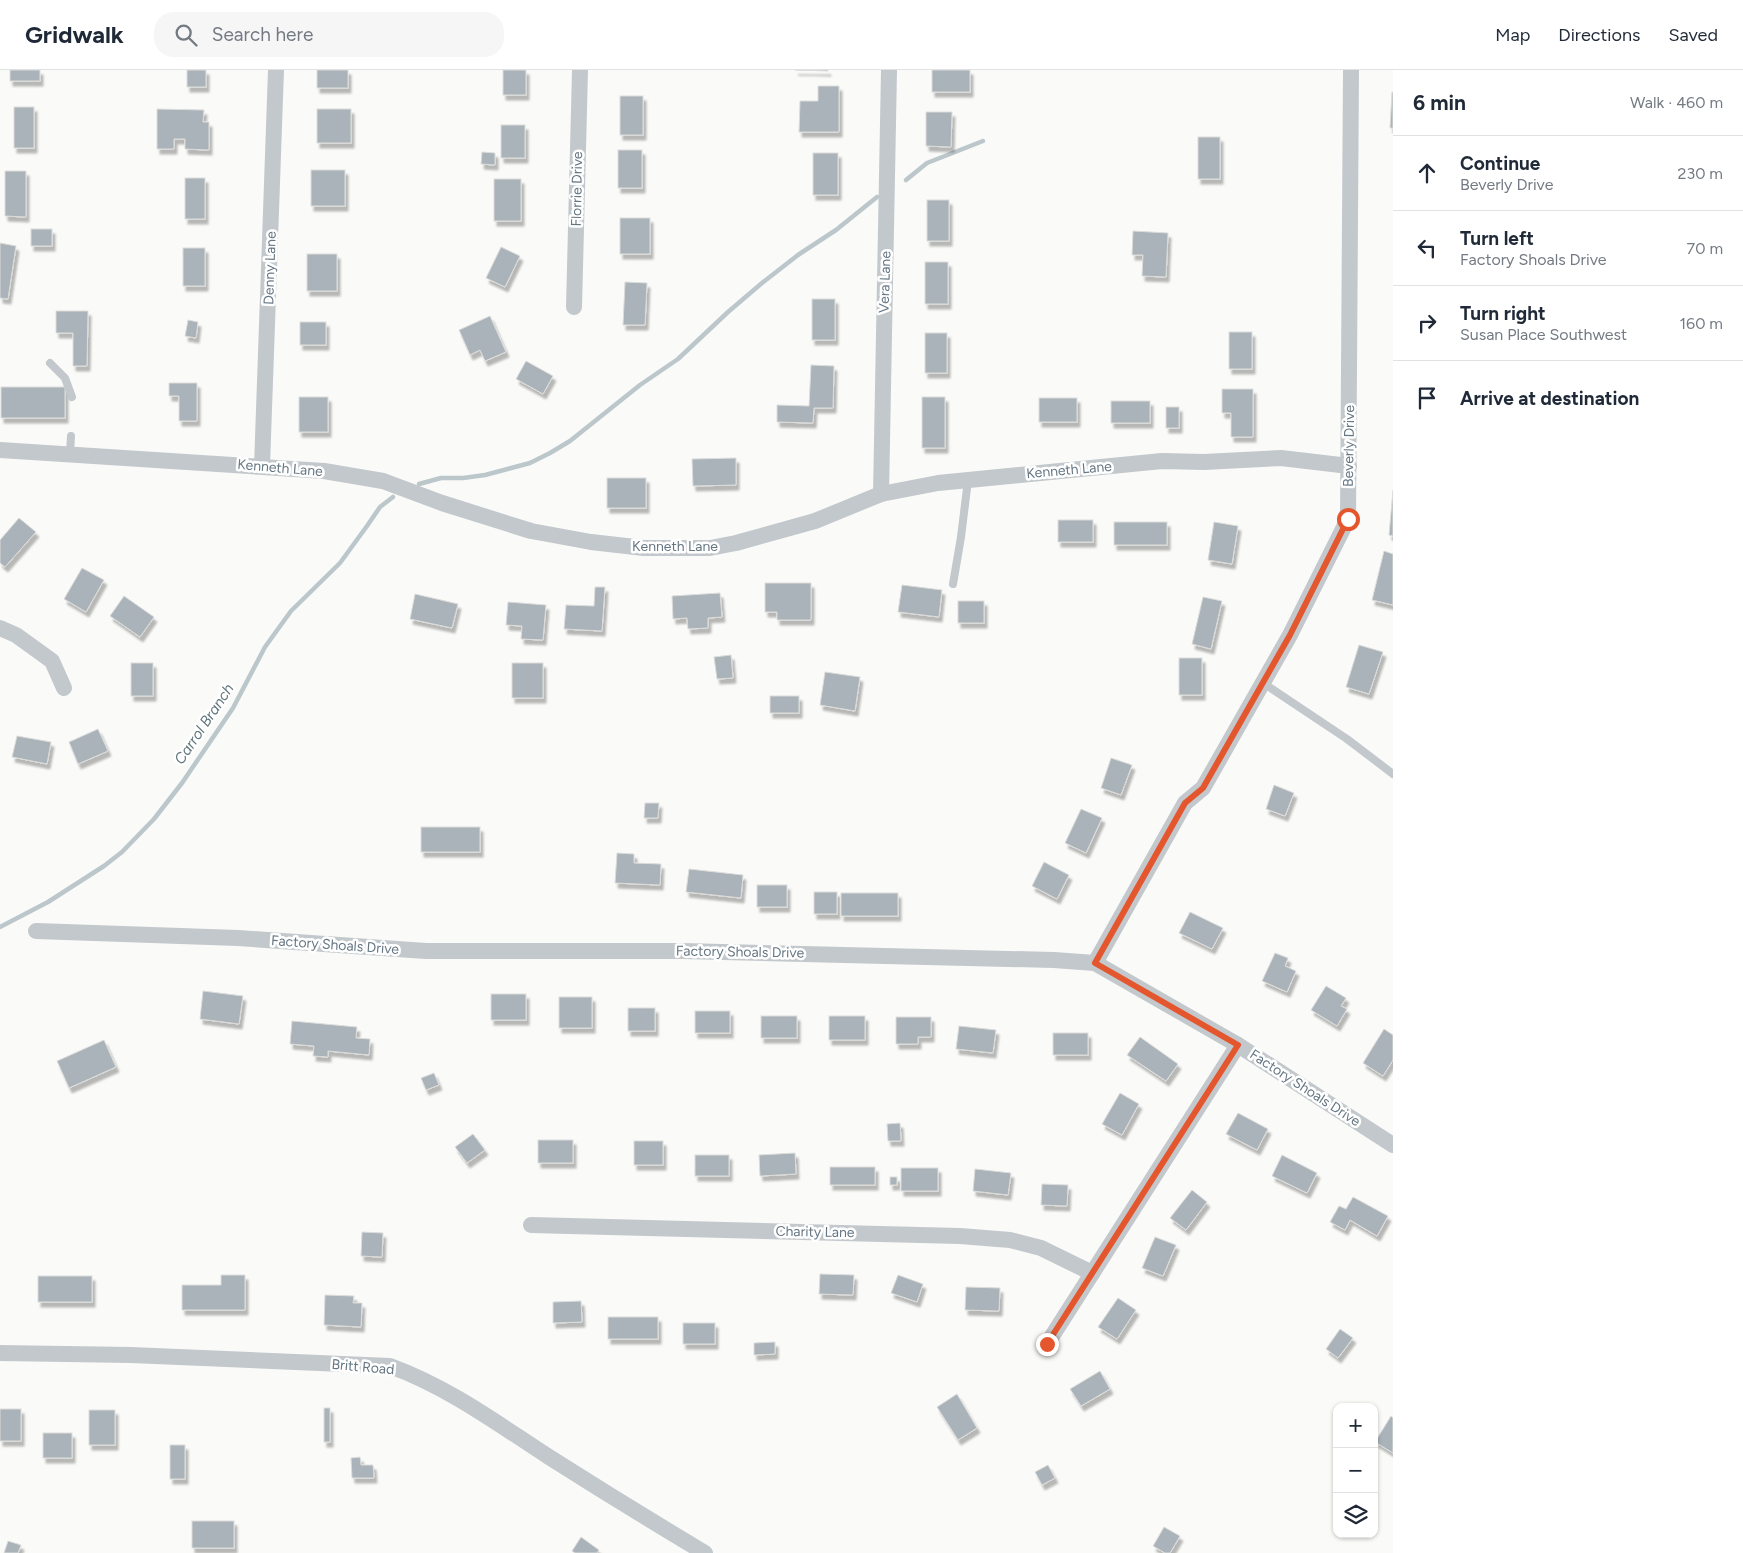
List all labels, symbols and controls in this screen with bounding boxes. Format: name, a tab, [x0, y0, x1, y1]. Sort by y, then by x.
search box	[154, 12, 504, 57]
text: Gridwalk	[25, 20, 124, 49]
icon: search	[172, 21, 200, 49]
text: Search here	[212, 23, 313, 46]
text: Map	[1495, 24, 1530, 46]
text: Directions	[1558, 24, 1640, 46]
text: Saved	[1668, 24, 1718, 46]
text: 6 min	[1413, 90, 1466, 115]
text: Walk · 460 m	[1630, 93, 1723, 112]
street label: Florrie Drive	[568, 151, 586, 227]
text: Continue	[1460, 152, 1540, 175]
icon: ahead	[1413, 159, 1441, 187]
text: 230 m	[1678, 164, 1723, 183]
text: Beverly Drive	[1460, 175, 1553, 194]
text: Turn left	[1460, 227, 1534, 250]
street label: Denny Lane	[260, 231, 280, 305]
icon: left	[1413, 234, 1441, 262]
text: 70 m	[1687, 239, 1723, 258]
street label: Vera Lane	[875, 250, 895, 313]
text: Factory Shoals Drive	[1460, 250, 1607, 269]
text: Turn right	[1460, 302, 1546, 325]
icon: right	[1413, 309, 1441, 337]
text: 160 m	[1680, 314, 1723, 333]
text: Susan Place Southwest	[1460, 325, 1627, 344]
icon: arrive	[1413, 384, 1441, 412]
text: Arrive at destination	[1460, 387, 1639, 410]
street label: Beverly Drive	[1340, 405, 1358, 487]
street label: Kenneth Lane	[237, 456, 324, 480]
street label: Kenneth Lane	[1026, 458, 1113, 482]
route start	[1337, 508, 1360, 531]
street label: Kenneth Lane	[632, 538, 718, 555]
water label: Carrol Branch	[170, 680, 238, 768]
street label: Factory Shoals Drive	[270, 932, 400, 958]
street label: Factory Shoals Drive	[676, 942, 805, 962]
street label: Factory Shoals Drive	[1247, 1046, 1364, 1130]
street label: Charity Lane	[775, 1223, 855, 1241]
route end	[1036, 1333, 1059, 1356]
street label: Britt Road	[331, 1356, 395, 1378]
map controls	[1333, 1403, 1378, 1538]
button: +	[1333, 1403, 1378, 1448]
button: −	[1333, 1448, 1378, 1493]
button: layers	[1333, 1493, 1378, 1538]

